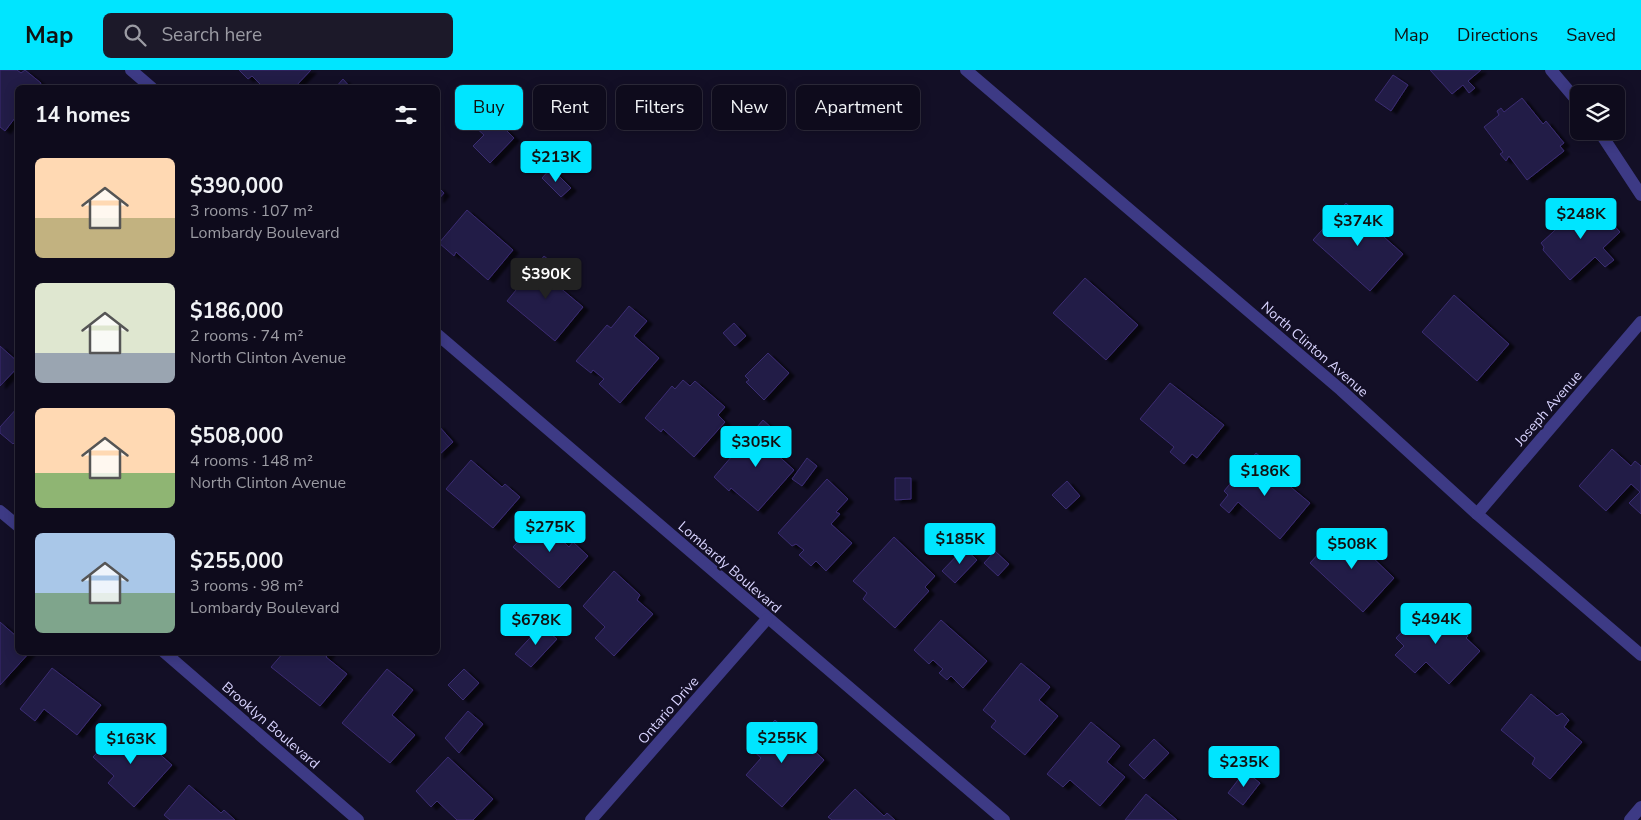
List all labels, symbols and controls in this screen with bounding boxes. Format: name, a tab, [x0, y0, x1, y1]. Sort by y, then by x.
search box	[103, 13, 453, 58]
text: Map	[25, 19, 73, 51]
icon: search	[121, 21, 149, 49]
text: Search here	[161, 22, 262, 48]
text: Map	[1394, 23, 1429, 47]
text: Directions	[1457, 23, 1538, 47]
text: Saved	[1566, 23, 1616, 47]
chip: Buy	[455, 85, 523, 130]
chip: Rent	[533, 85, 606, 130]
chip: Filters	[616, 85, 702, 130]
chip: New	[712, 85, 786, 130]
chip: Apartment	[796, 85, 920, 130]
map controls	[1570, 85, 1625, 140]
button: layers	[1570, 85, 1625, 140]
text: 14 homes	[35, 101, 130, 129]
icon: filters	[392, 101, 420, 129]
pin: $213K	[521, 140, 591, 183]
text: $213K	[531, 146, 581, 168]
text: $390,000	[190, 172, 283, 200]
icon: home	[75, 178, 135, 238]
pin: $248K	[1546, 198, 1616, 240]
text: 3 rooms · 107 m²	[190, 200, 313, 222]
text: $248K	[1556, 203, 1606, 225]
pin: $374K	[1323, 204, 1393, 247]
text: $374K	[1333, 210, 1383, 232]
text: Lombardy Boulevard	[190, 222, 340, 244]
pin: $390K	[511, 258, 581, 300]
text: $390K	[521, 263, 571, 285]
text: $186,000	[190, 297, 283, 325]
street label: North Clinton Avenue	[1257, 297, 1372, 401]
icon: home	[75, 303, 135, 363]
text: 2 rooms · 74 m²	[190, 325, 303, 347]
text: North Clinton Avenue	[190, 347, 346, 369]
street label: Joseph Avenue	[1510, 367, 1586, 451]
text: $508,000	[190, 422, 283, 450]
pin: $305K	[721, 426, 791, 468]
icon: home	[75, 428, 135, 488]
text: $305K	[731, 431, 781, 453]
text: 4 rooms · 148 m²	[190, 450, 313, 472]
pin: $186K	[1230, 454, 1300, 497]
text: $186K	[1240, 460, 1290, 482]
text: North Clinton Avenue	[190, 472, 346, 494]
pin: $275K	[515, 510, 585, 553]
text: $275K	[525, 516, 575, 538]
street label: Lombardy Boulevard	[674, 517, 785, 617]
pin: $185K	[925, 522, 995, 565]
text: $185K	[935, 528, 985, 550]
pin: $508K	[1317, 528, 1387, 570]
text: $508K	[1327, 533, 1377, 555]
text: $255,000	[190, 547, 283, 575]
icon: home	[75, 553, 135, 613]
text: 3 rooms · 98 m²	[190, 575, 303, 597]
text: Lombardy Boulevard	[190, 597, 340, 619]
pin: $494K	[1401, 602, 1471, 645]
pin: $678K	[501, 604, 571, 646]
text: $494K	[1411, 608, 1461, 630]
text: $678K	[511, 609, 561, 631]
street label: Ontario Drive	[634, 672, 703, 748]
street label: Brooklyn Boulevard	[218, 678, 324, 773]
pin: $163K	[96, 722, 166, 765]
pin: $255K	[747, 722, 817, 764]
text: $255K	[757, 727, 807, 749]
text: $163K	[106, 728, 156, 750]
pin: $235K	[1209, 746, 1279, 788]
text: $235K	[1219, 751, 1269, 773]

